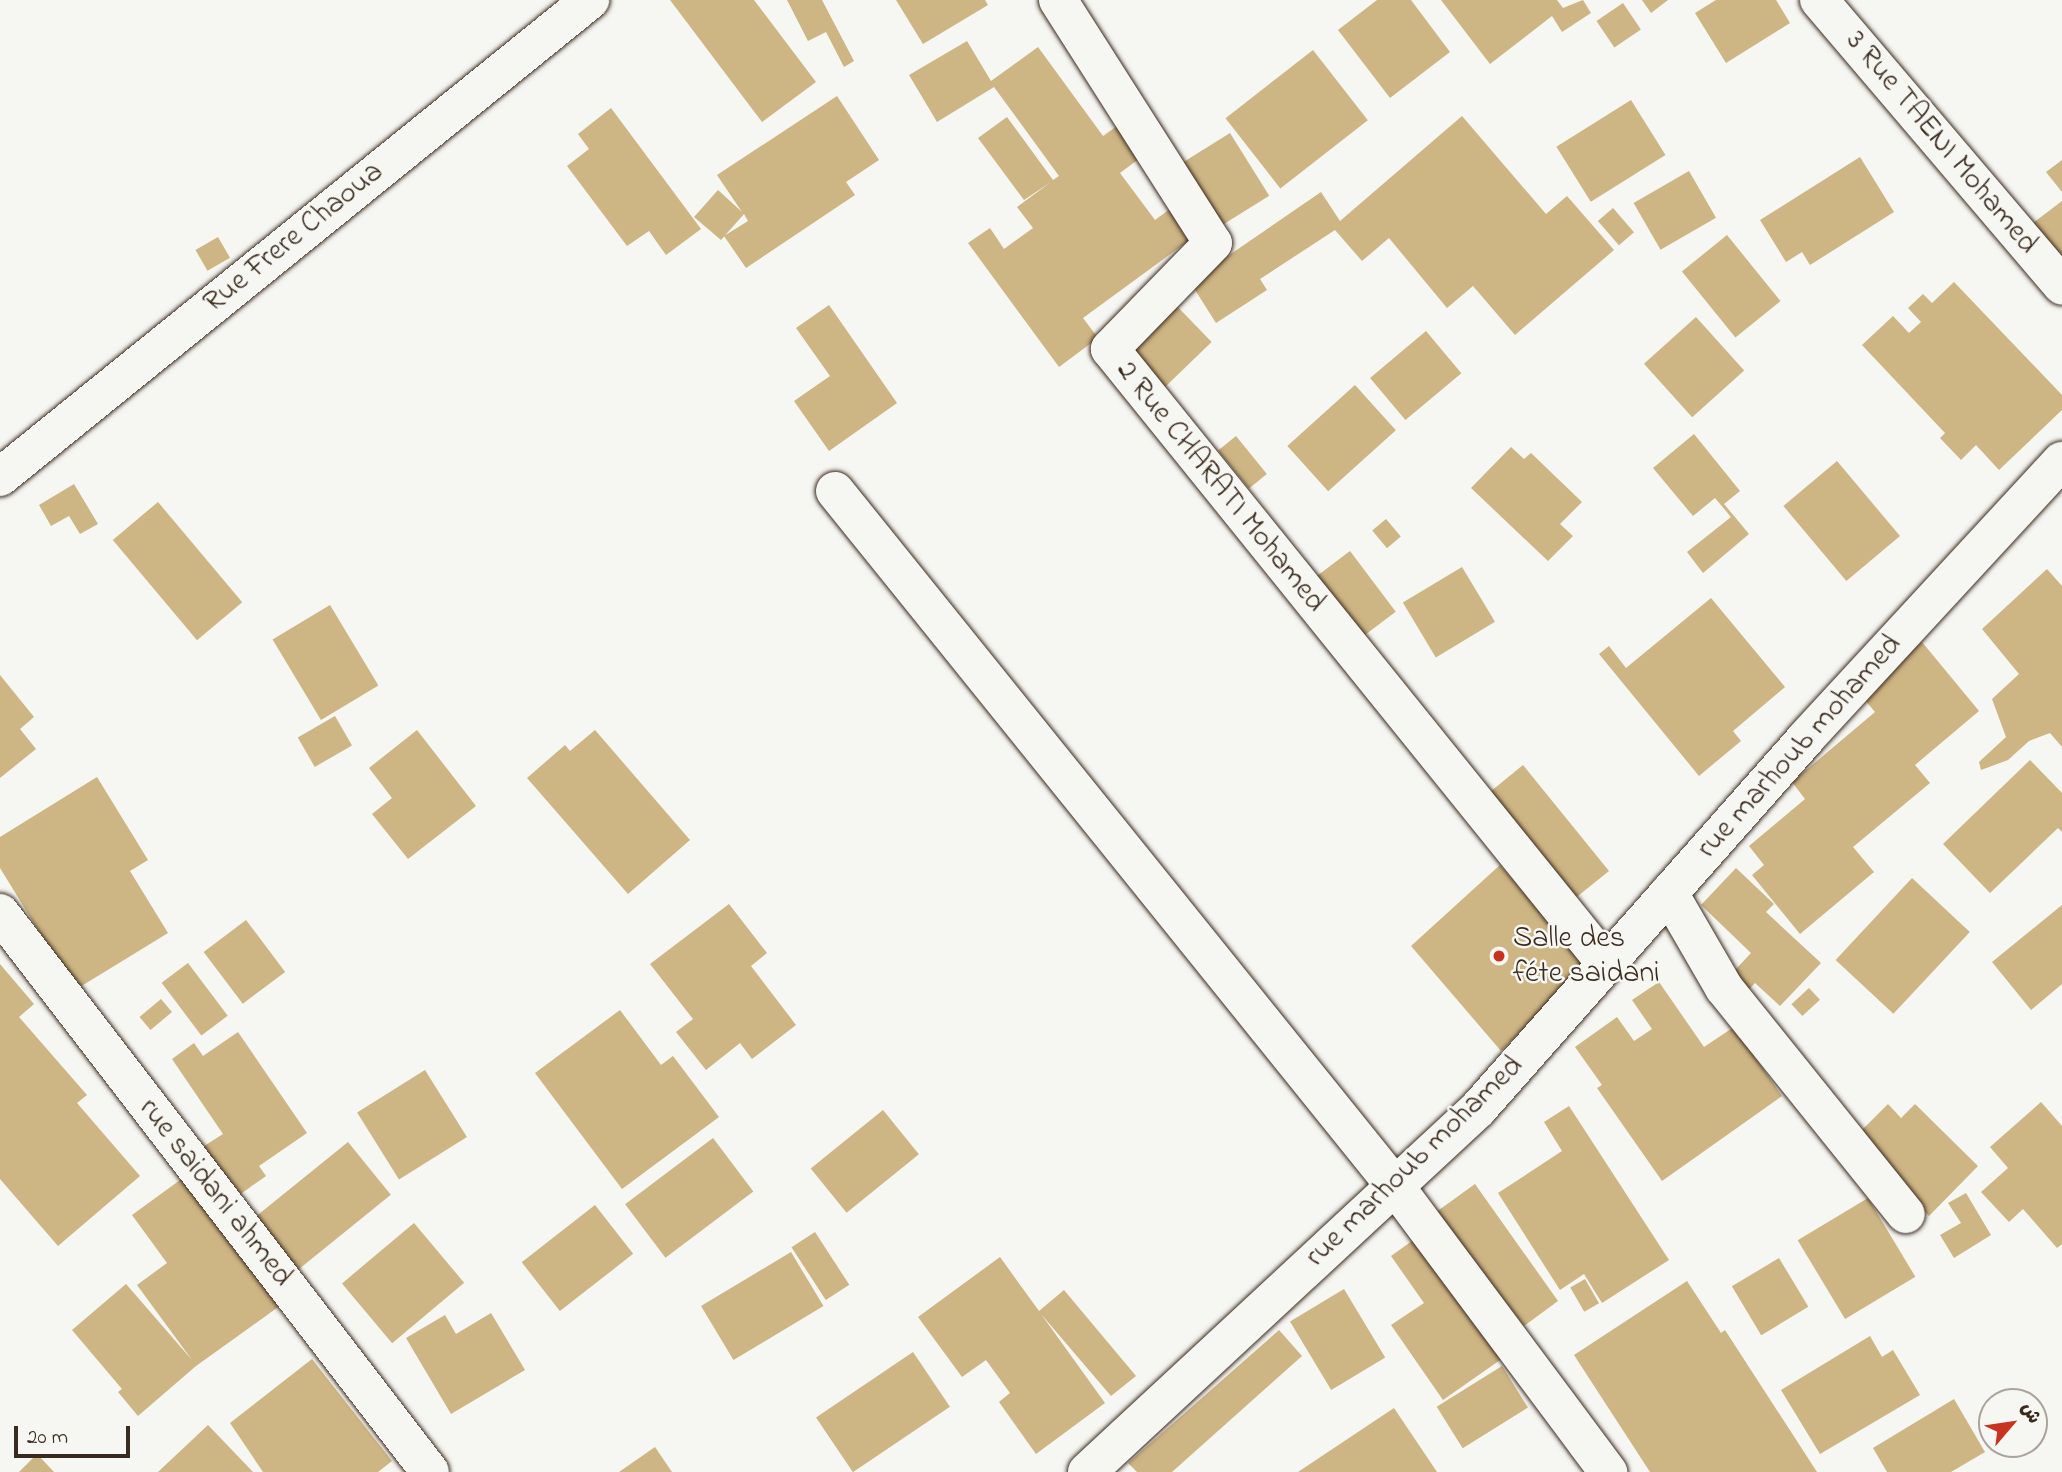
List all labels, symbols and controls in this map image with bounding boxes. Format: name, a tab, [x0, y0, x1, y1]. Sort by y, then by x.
street label: 3 Rue TAENI Mohamed	[1837, 24, 2045, 262]
street label: Rue Frere Chaoua	[197, 155, 391, 321]
street label: 2 Rue CHARATI Mohamed	[1107, 354, 1333, 620]
street label: rue marhoub mohamed	[1690, 628, 1910, 866]
place label: Salle des féte saidani	[1513, 921, 1660, 992]
marker: Salle des féte saidani	[1491, 948, 1507, 964]
street label: rue marhoub mohamed	[1299, 1049, 1531, 1275]
street label: rue saidani ahmed	[130, 1092, 300, 1294]
north arrow	[1978, 1388, 2048, 1458]
text: ش	[2013, 1398, 2047, 1429]
scale bar	[18, 1412, 133, 1456]
text: 20 m	[27, 1423, 68, 1453]

